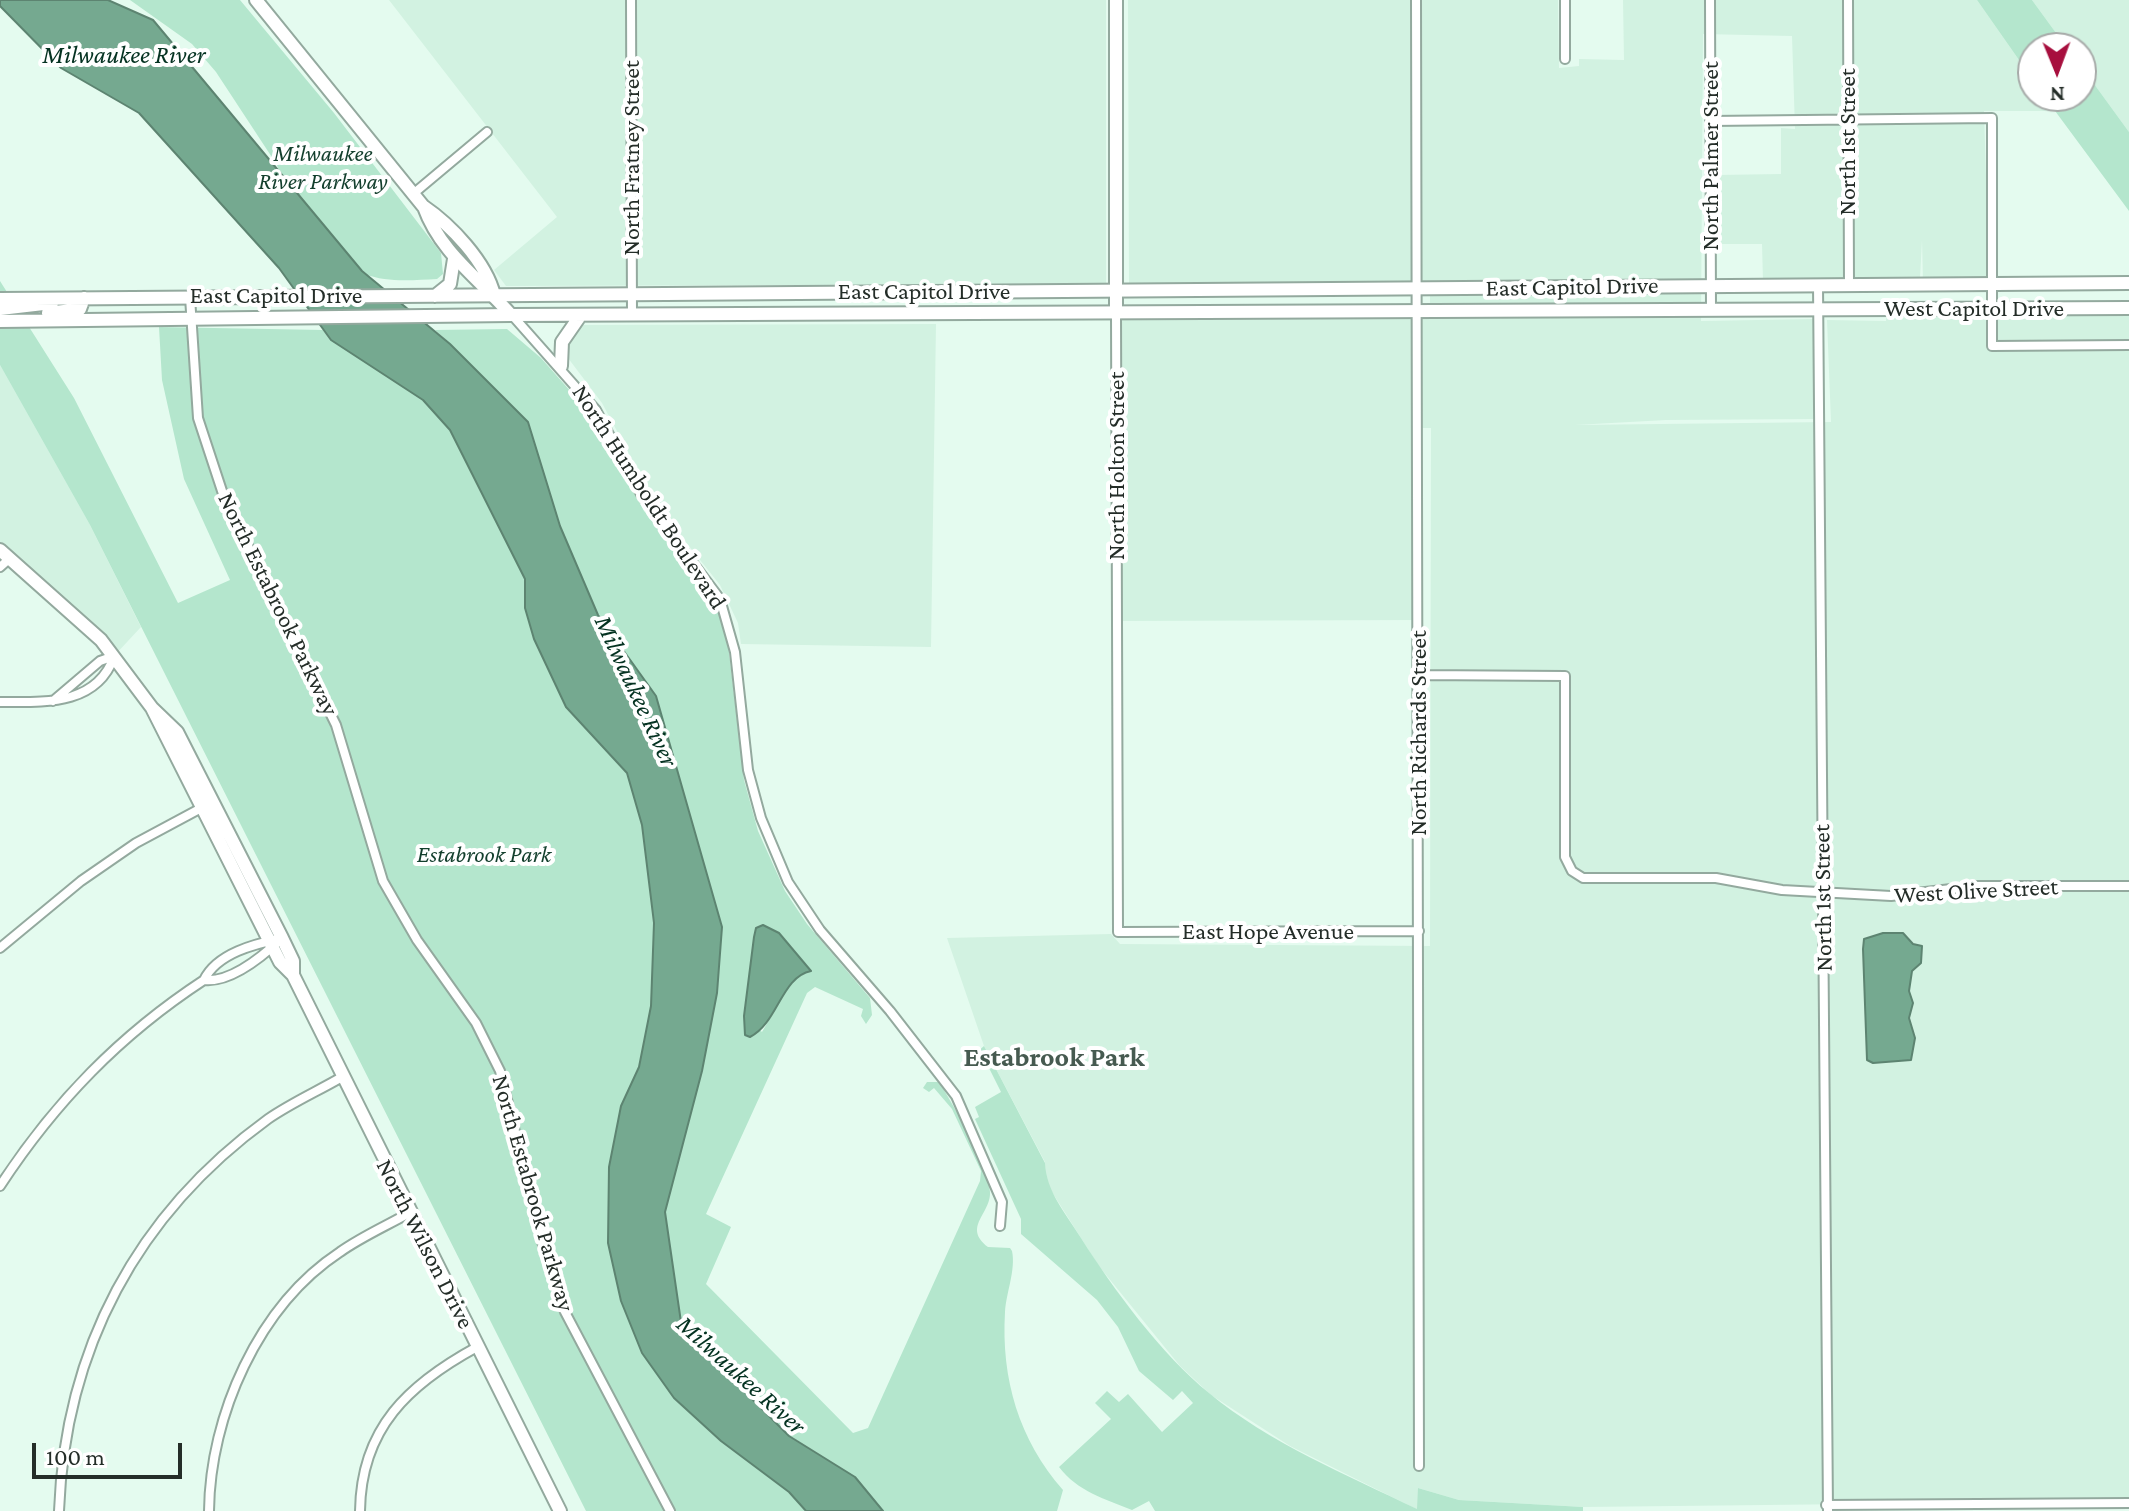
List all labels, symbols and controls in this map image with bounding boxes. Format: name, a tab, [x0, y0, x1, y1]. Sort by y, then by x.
north arrow	[2017, 32, 2097, 112]
water label: Milwaukee River	[42, 39, 206, 71]
street label: North Fratney Street	[618, 60, 646, 256]
street label: North Palmer Street	[1697, 61, 1725, 251]
street label: North 1st Street	[1834, 68, 1862, 216]
text: N	[2050, 82, 2065, 107]
park label: Milwaukee River Parkway	[258, 140, 388, 196]
street label: East Capitol Drive	[1485, 271, 1659, 303]
street label: East Capitol Drive	[838, 278, 1010, 306]
street label: East Capitol Drive	[190, 282, 362, 310]
street label: West Capitol Drive	[1884, 295, 2064, 323]
street label: North Holton Street	[1103, 372, 1131, 560]
street label: North Humboldt Boulevard	[566, 379, 732, 615]
street label: North Estabrook Parkway	[211, 488, 345, 720]
water label: Milwaukee River	[587, 610, 685, 772]
street label: North Richards Street	[1405, 630, 1433, 836]
street label: North 1st Street	[1807, 824, 1839, 972]
park label: Estabrook Park	[417, 841, 551, 869]
street label: West Olive Street	[1893, 872, 2059, 910]
street label: East Hope Avenue	[1182, 918, 1354, 946]
district label: Estabrook Park	[963, 1040, 1145, 1074]
street label: North Estabrook Parkway	[485, 1071, 581, 1315]
street label: North Wilson Drive	[370, 1154, 480, 1334]
water label: Milwaukee River	[670, 1309, 812, 1441]
scale bar	[36, 1427, 186, 1477]
text: 100 m	[46, 1443, 105, 1470]

